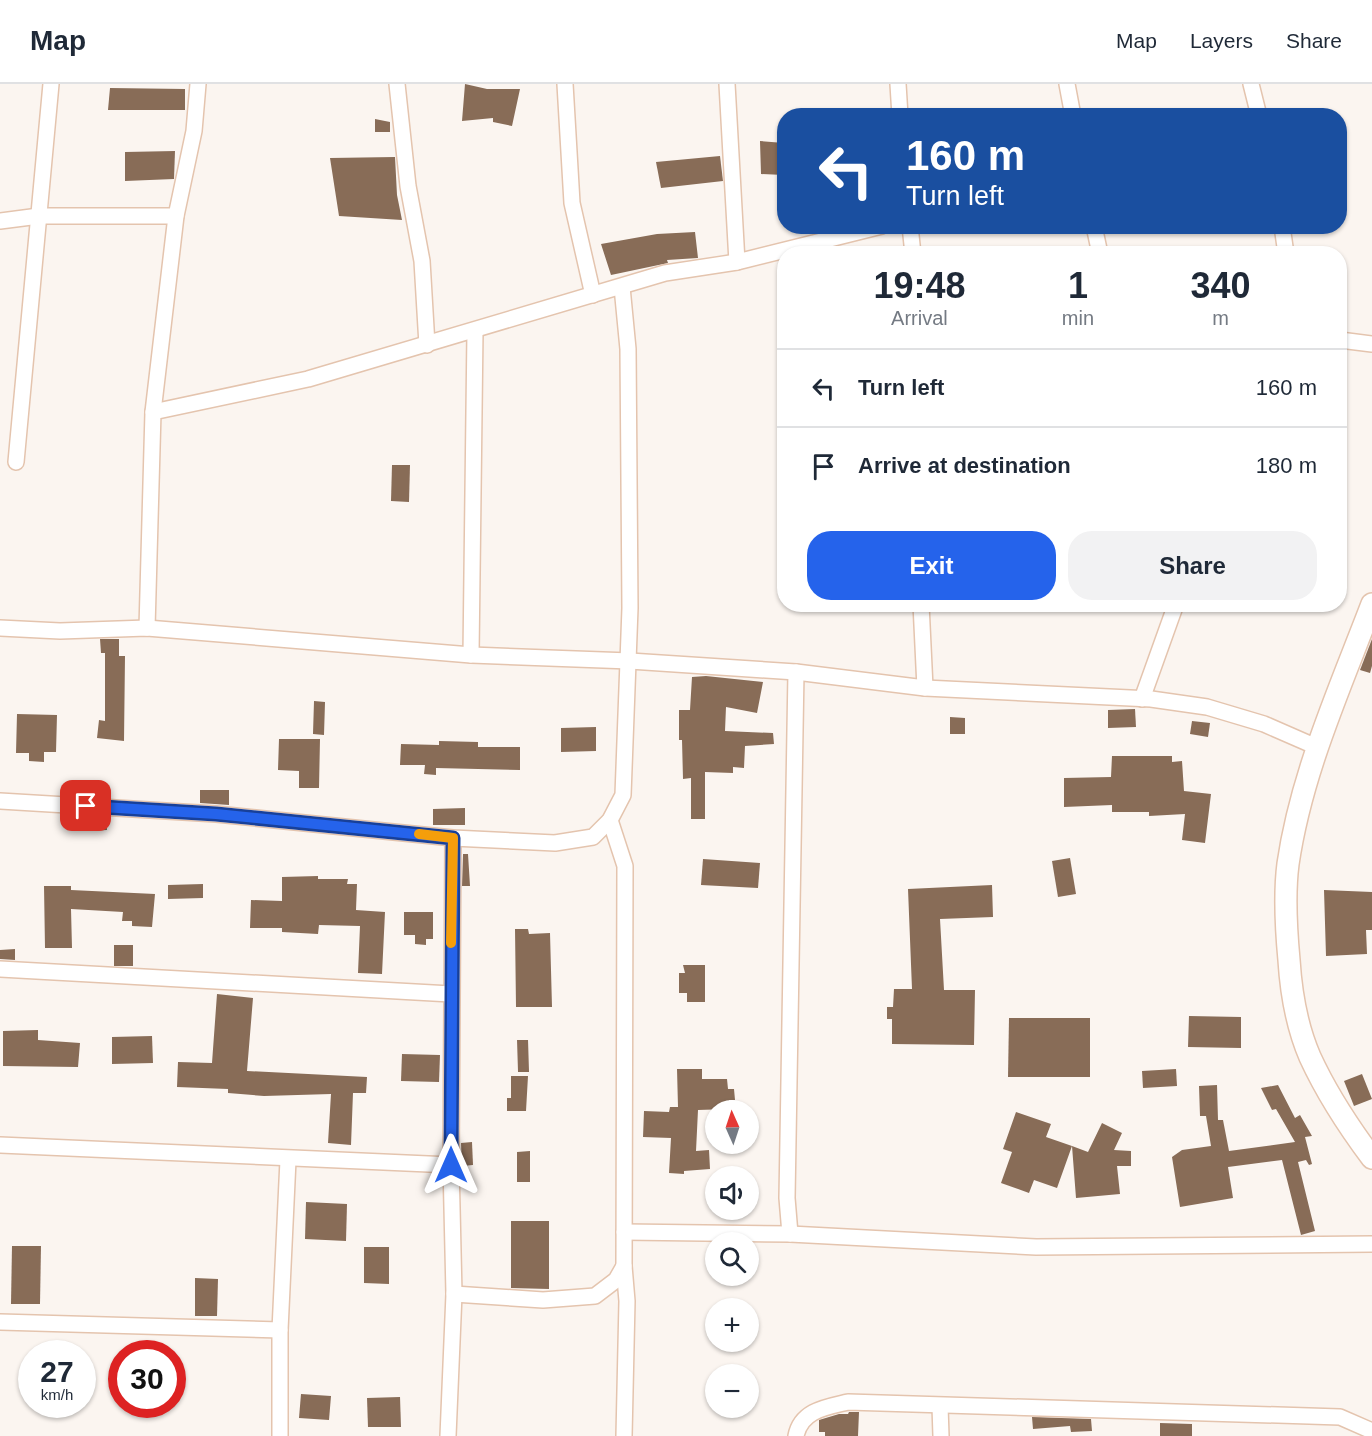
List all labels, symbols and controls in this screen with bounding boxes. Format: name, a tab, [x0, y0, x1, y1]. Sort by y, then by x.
text: Map	[30, 25, 86, 56]
text: Map	[1116, 29, 1157, 52]
text: Layers	[1190, 29, 1253, 52]
text: Share	[1286, 29, 1342, 52]
icon: left	[807, 132, 885, 210]
text: 160 m	[906, 132, 1025, 179]
text: Turn left	[906, 181, 1004, 211]
text: 19:48	[873, 265, 965, 306]
text: 1	[1068, 265, 1088, 306]
text: 340	[1190, 265, 1251, 306]
text: Arrival	[891, 307, 948, 329]
text: min	[1062, 307, 1094, 329]
text: m	[1212, 307, 1229, 329]
icon: left	[807, 372, 840, 405]
text: Turn left	[858, 375, 944, 400]
text: 160 m	[1256, 375, 1317, 400]
icon: arrive	[807, 450, 840, 483]
text: Arrive at destination	[858, 453, 1071, 478]
text: 180 m	[1256, 453, 1317, 478]
button: Exit	[807, 531, 1056, 600]
button: Share	[1068, 531, 1317, 600]
pin	[60, 780, 111, 831]
icon: arrive	[69, 789, 102, 822]
north arrow	[705, 1100, 759, 1154]
map controls	[705, 1100, 759, 1418]
position arrow	[419, 1133, 483, 1197]
button: sound	[705, 1166, 759, 1220]
button: search	[705, 1232, 759, 1286]
button: +	[705, 1298, 759, 1352]
speed limit sign: 30	[108, 1340, 186, 1418]
text: 27	[40, 1355, 74, 1388]
button: −	[705, 1364, 759, 1418]
text: km/h	[41, 1386, 73, 1403]

